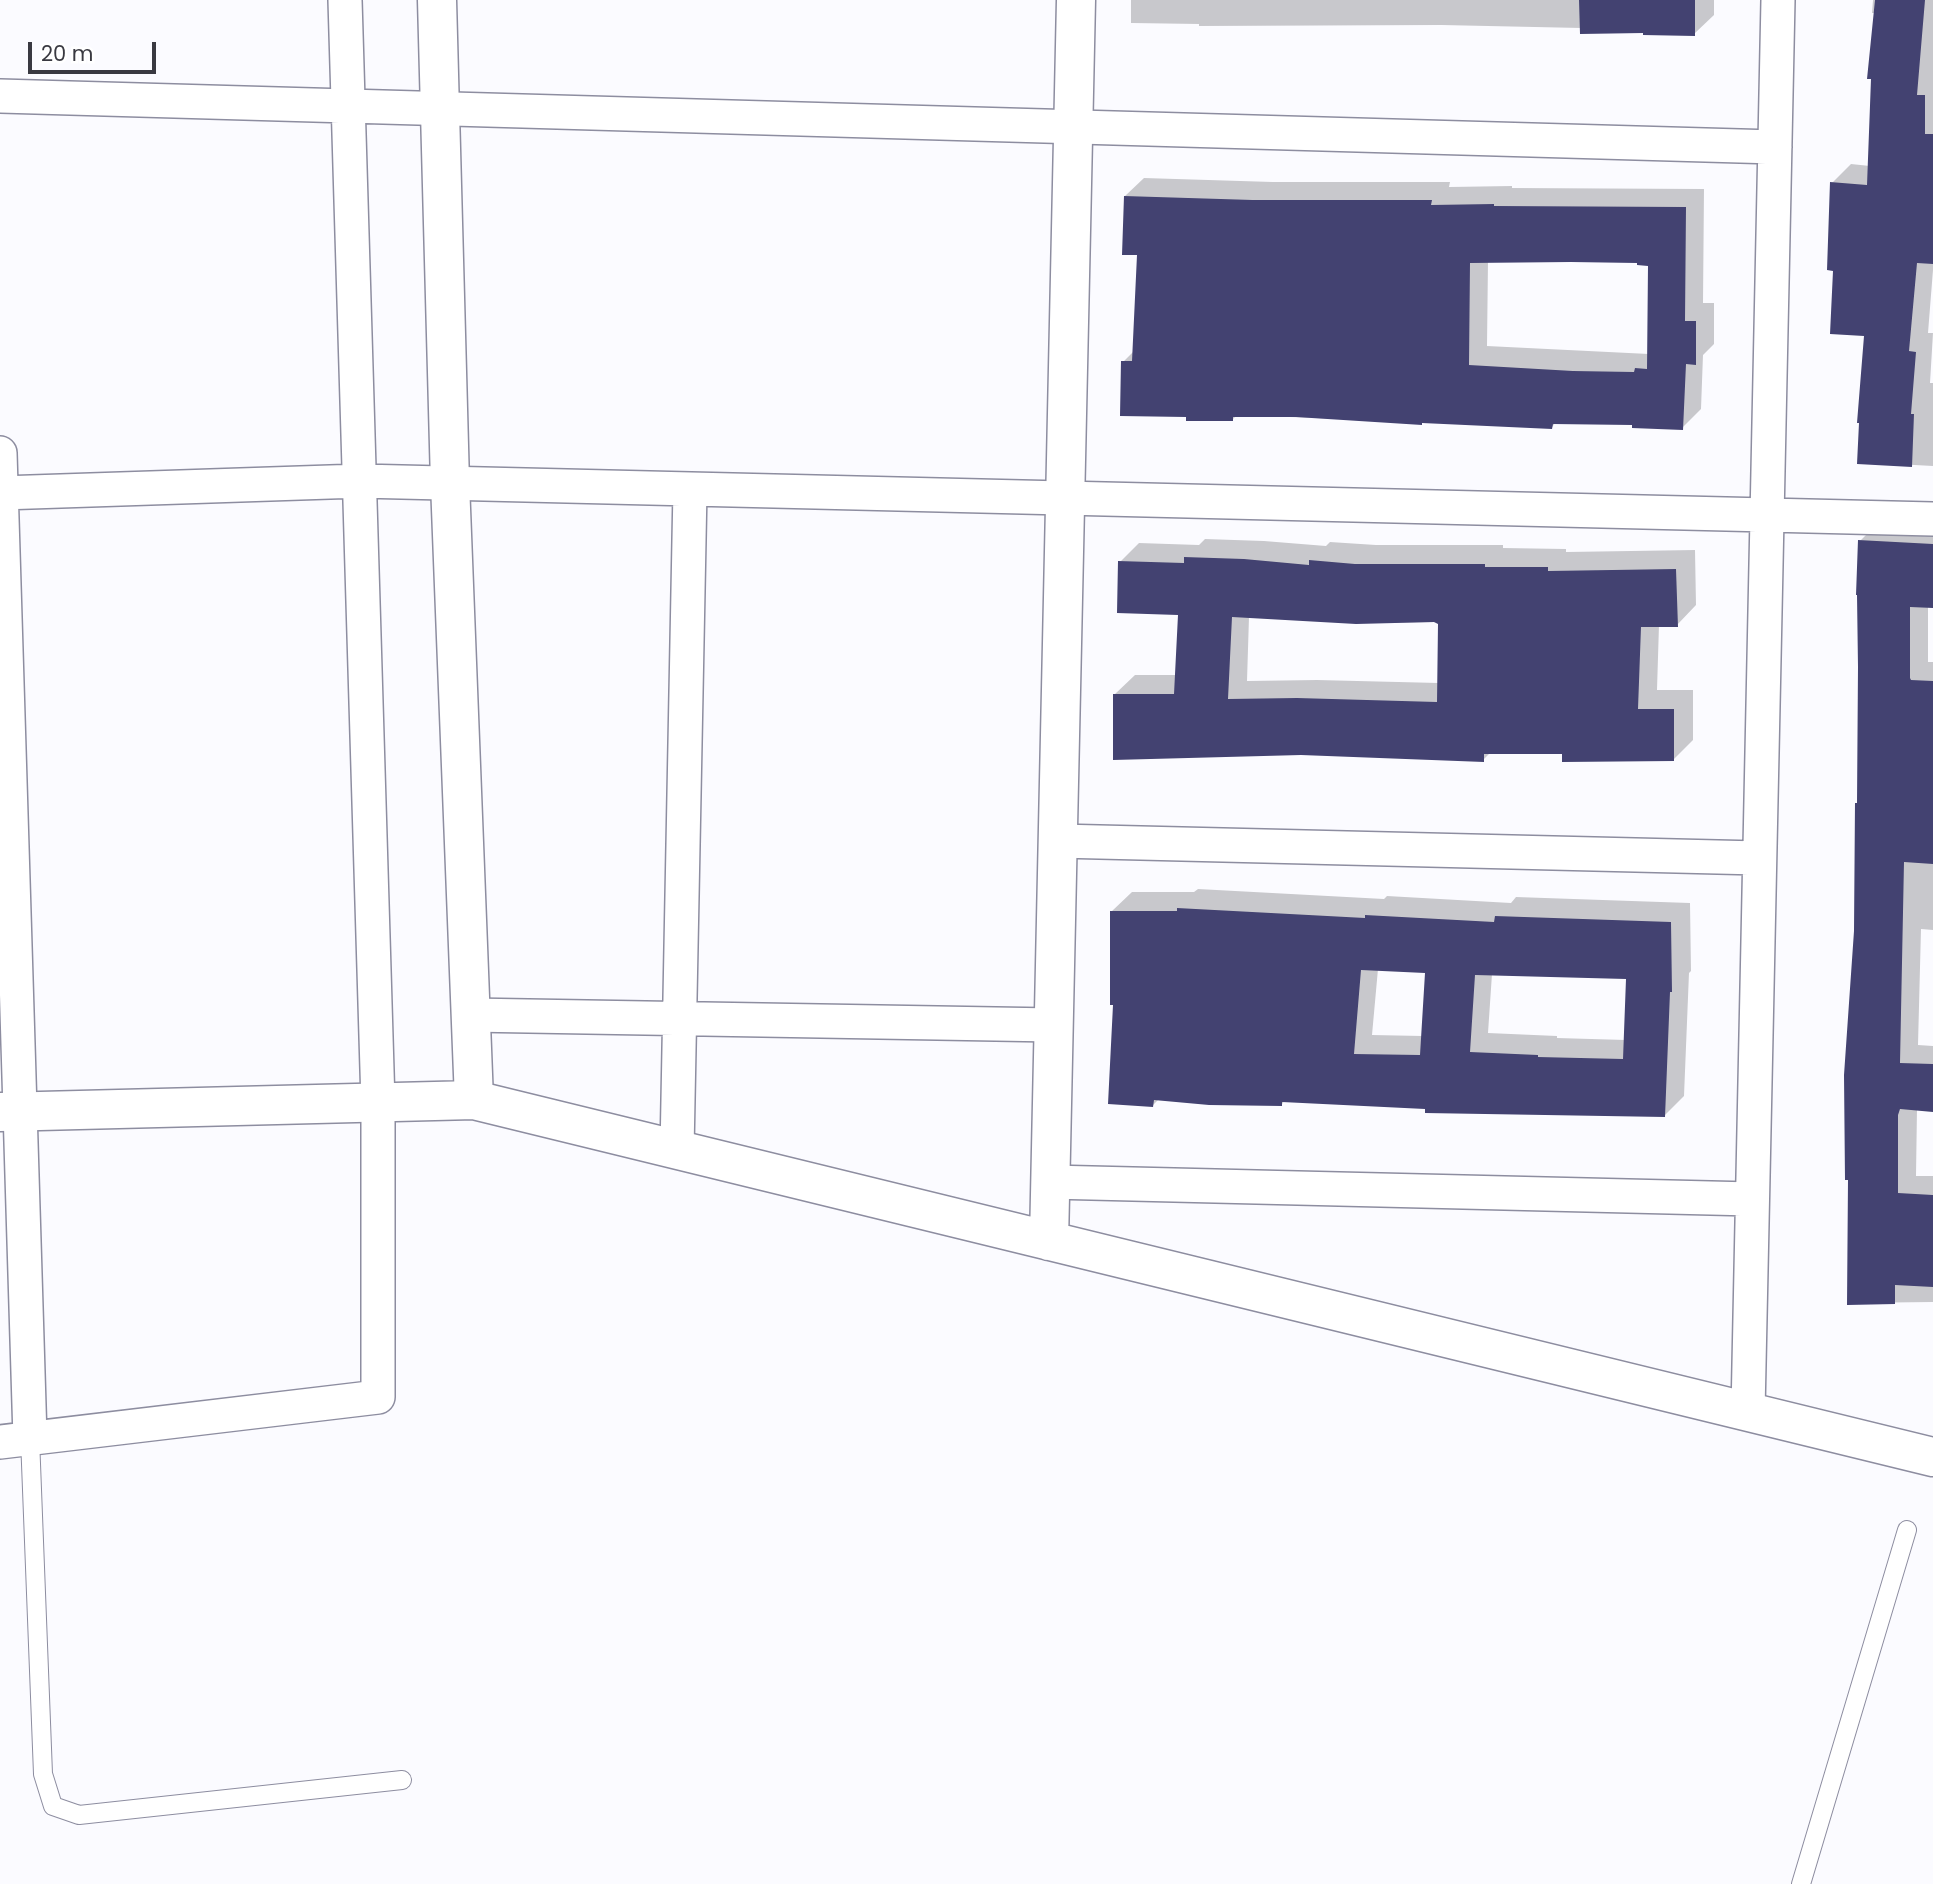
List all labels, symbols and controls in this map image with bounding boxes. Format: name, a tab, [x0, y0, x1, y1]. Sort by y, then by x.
scale bar	[32, 28, 159, 72]
text: 20 m	[41, 39, 94, 68]

